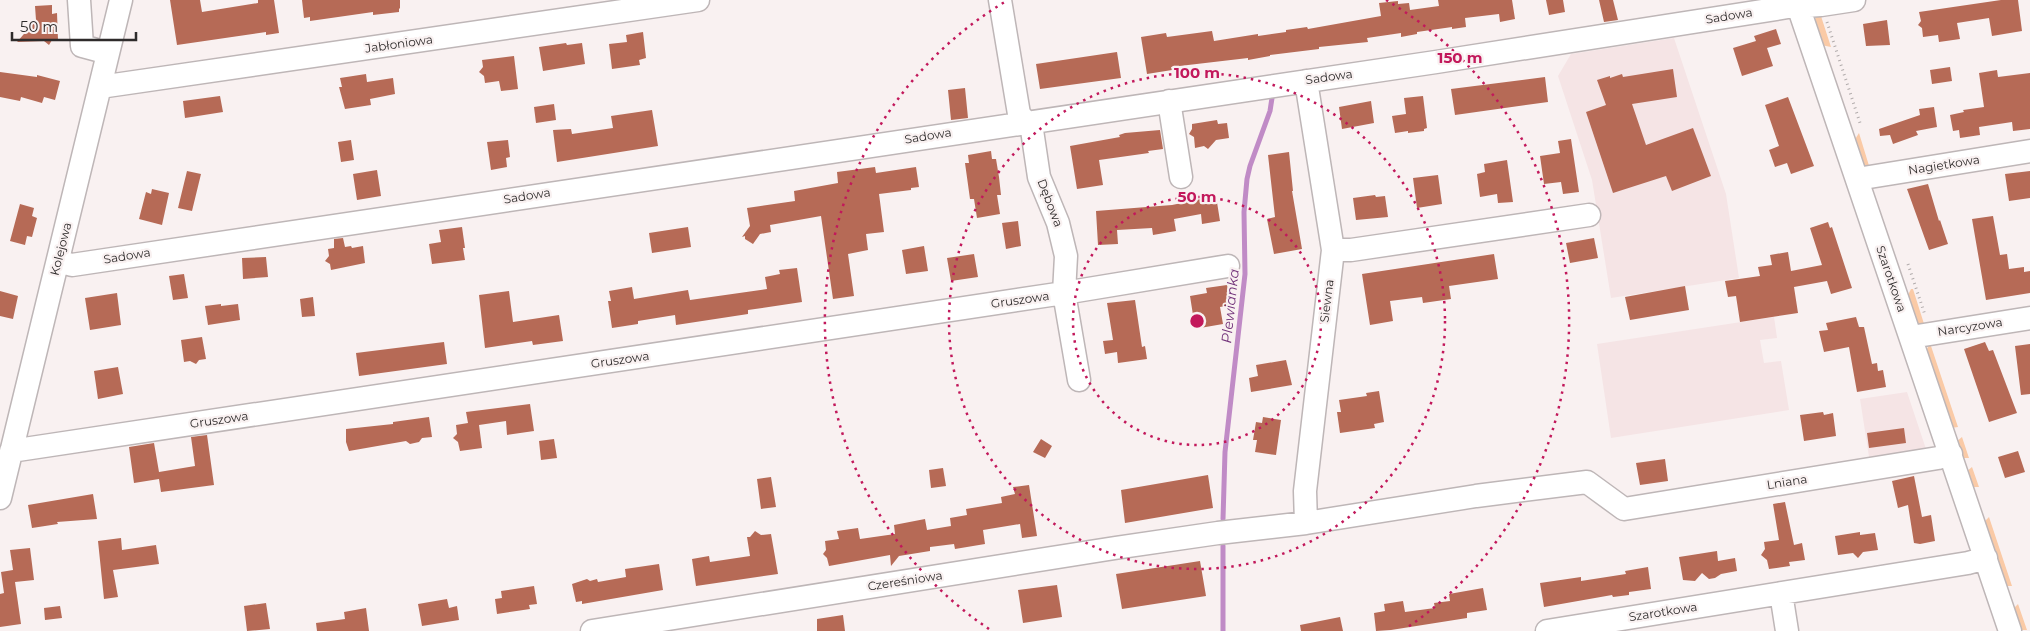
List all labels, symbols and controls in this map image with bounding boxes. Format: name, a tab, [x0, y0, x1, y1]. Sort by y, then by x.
street label: Sadowa	[1704, 4, 1753, 27]
scale bar	[12, 10, 136, 42]
text: 50 m	[20, 17, 58, 36]
street label: Jabłoniowa	[363, 31, 434, 56]
text: 150 m	[1438, 48, 1482, 67]
text: 100 m	[1174, 63, 1220, 82]
street label: Sadowa	[1304, 66, 1353, 87]
street label: Sadowa	[903, 124, 952, 147]
street label: Nagietkowa	[1907, 151, 1981, 178]
street label: Dębowa	[1034, 177, 1066, 229]
street label: Sadowa	[502, 184, 551, 207]
text: 50 m	[1177, 187, 1217, 206]
street label: Kolejowa	[47, 221, 74, 277]
street label: Sadowa	[102, 244, 151, 267]
street label: Szarotkowa	[1873, 244, 1910, 314]
water label: Plewianka	[1217, 268, 1243, 344]
street label: Siewna	[1316, 278, 1337, 323]
street label: Gruszowa	[990, 288, 1050, 311]
centre of rings	[1188, 312, 1206, 330]
street label: Narcyzowa	[1936, 314, 2003, 339]
street label: Gruszowa	[590, 348, 650, 371]
street label: Gruszowa	[189, 408, 249, 431]
street label: Lniana	[1766, 471, 1808, 492]
street label: Czereśniowa	[867, 567, 943, 594]
street label: Szarotkowa	[1628, 599, 1698, 624]

